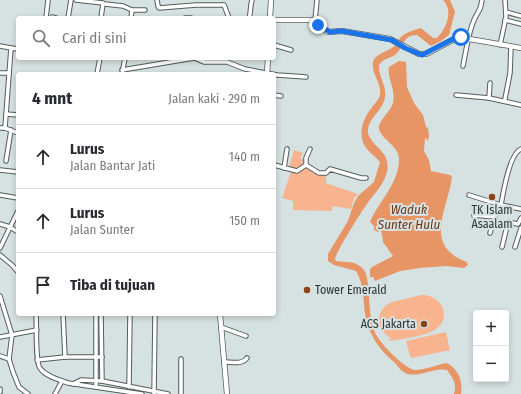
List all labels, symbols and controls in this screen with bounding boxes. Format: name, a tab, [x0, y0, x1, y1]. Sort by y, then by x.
search box	[16, 16, 276, 60]
route end	[309, 16, 327, 34]
icon: search	[30, 27, 52, 49]
route start	[452, 28, 470, 46]
text: Cari di sini	[62, 29, 127, 47]
text: 4 mnt	[32, 88, 72, 109]
text: Jalan kaki · 290 m	[168, 91, 260, 106]
text: Lurus	[70, 140, 104, 158]
icon: ahead	[32, 146, 54, 168]
text: 140 m	[229, 149, 260, 164]
text: Jalan Bantar Jati	[70, 158, 155, 173]
marker: TK Islam Asaalam	[487, 192, 497, 202]
water label: Waduk Sunter Hulu	[377, 202, 440, 232]
place label: TK Islam Asaalam	[471, 203, 513, 231]
text: Lurus	[70, 204, 104, 222]
icon: ahead	[32, 210, 54, 232]
text: 150 m	[229, 213, 260, 228]
text: Jalan Sunter	[70, 222, 135, 237]
icon: arrive	[32, 274, 54, 296]
text: Tiba di tujuan	[70, 276, 155, 294]
place label: Tower Emerald	[315, 283, 387, 297]
marker: Tower Emerald	[302, 285, 312, 295]
map controls	[473, 310, 509, 382]
button: +	[473, 310, 509, 346]
place label: ACS Jakarta	[361, 317, 416, 331]
marker: ACS Jakarta	[419, 319, 429, 329]
button: −	[473, 346, 509, 382]

